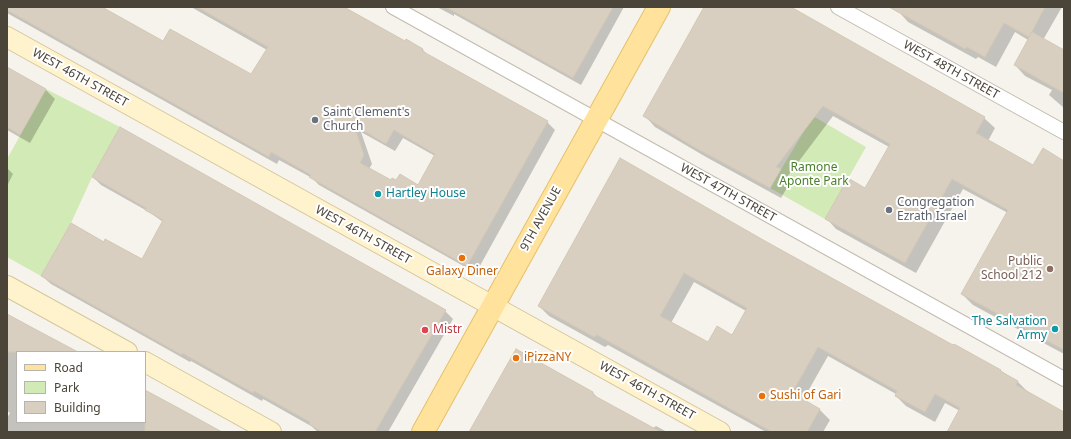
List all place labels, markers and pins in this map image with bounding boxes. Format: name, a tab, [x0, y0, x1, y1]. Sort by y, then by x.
place label: Saint Clement's Church	[323, 106, 410, 134]
marker: Saint Clement's Church	[310, 115, 320, 125]
place label: Hartley House	[386, 187, 466, 201]
marker: Hartley House	[373, 189, 383, 199]
place label: Congregation Ezrath Israel	[897, 196, 974, 224]
marker: Congregation Ezrath Israel	[884, 205, 894, 215]
marker: Galaxy Diner	[457, 253, 467, 263]
place label: Public School 212	[981, 255, 1042, 283]
marker: Public School 212	[1045, 264, 1055, 274]
place label: Galaxy Diner	[426, 265, 498, 279]
place label: The Salvation Army	[972, 315, 1047, 343]
place label: Mistr	[433, 323, 462, 337]
marker: The Salvation Army	[1050, 324, 1060, 334]
marker: Mistr	[420, 325, 430, 335]
place label: iPizzaNY	[524, 351, 571, 365]
marker: iPizzaNY	[511, 353, 521, 363]
place label: Sushi of Gari	[770, 389, 841, 403]
marker: Sushi of Gari	[757, 391, 767, 401]

